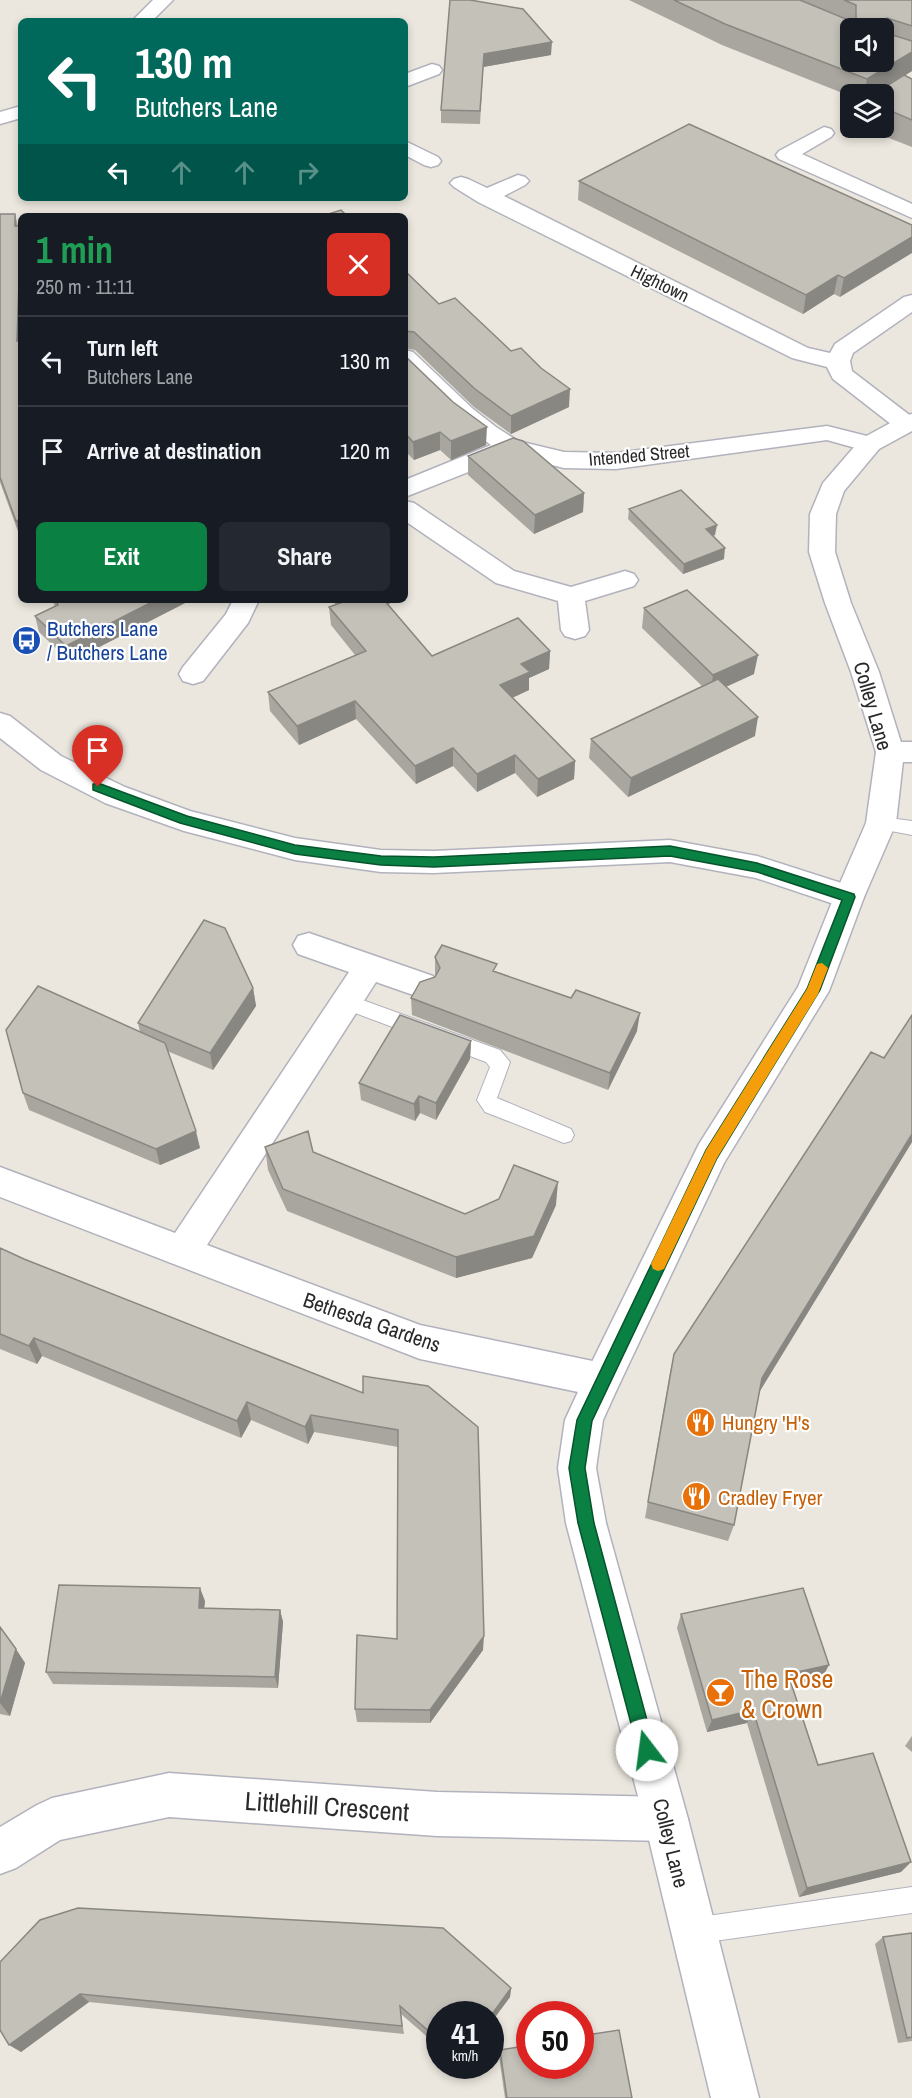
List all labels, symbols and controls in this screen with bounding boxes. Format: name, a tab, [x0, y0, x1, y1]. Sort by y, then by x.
map controls	[840, 18, 894, 138]
button: sound	[840, 18, 894, 72]
text: 130 m	[135, 35, 233, 91]
icon: left	[36, 42, 114, 120]
button: layers	[840, 84, 894, 138]
text: Butchers Lane	[135, 89, 278, 125]
icon: left	[102, 156, 135, 189]
icon: ahead	[165, 156, 198, 189]
icon: ahead	[228, 156, 261, 189]
icon: right	[291, 156, 324, 189]
text: 1 min	[36, 226, 113, 274]
button: close	[327, 233, 390, 296]
street label: Hightown	[626, 258, 694, 308]
text: 250 m · 11:11	[36, 273, 134, 300]
text: Turn left	[87, 333, 158, 363]
icon: left	[36, 345, 69, 378]
text: 130 m	[340, 346, 390, 376]
text: Butchers Lane	[87, 363, 193, 390]
icon: arrive	[36, 435, 69, 468]
text: Arrive at destination	[87, 436, 261, 466]
text: 120 m	[340, 436, 390, 466]
street label: Intended Street	[588, 438, 690, 472]
button: Exit	[36, 522, 207, 591]
button: Share	[219, 522, 390, 591]
place label: Butchers Lane / Butchers Lane	[47, 614, 168, 667]
bus stop icon: Butchers Lane / Butchers Lane	[10, 624, 42, 656]
street label: Colley Lane	[847, 658, 899, 754]
pin	[72, 725, 123, 787]
icon: arrive	[81, 734, 114, 767]
street label: Bethesda Gardens	[299, 1285, 445, 1359]
restaurant icon: Hungry 'H's	[685, 1406, 717, 1438]
place label: Hungry 'H's	[722, 1408, 810, 1437]
restaurant icon: Cradley Fryer	[681, 1481, 713, 1513]
place label: Cradley Fryer	[718, 1483, 823, 1512]
place label: The Rose & Crown	[741, 1661, 833, 1726]
bar icon: The Rose & Crown	[704, 1677, 736, 1709]
position arrow	[615, 1718, 679, 1782]
street label: Littlehill Crescent	[244, 1783, 410, 1829]
street label: Colley Lane	[646, 1795, 696, 1891]
speed limit sign: 50	[516, 2001, 594, 2079]
text: 41	[451, 2013, 479, 2053]
text: km/h	[452, 2045, 478, 2066]

